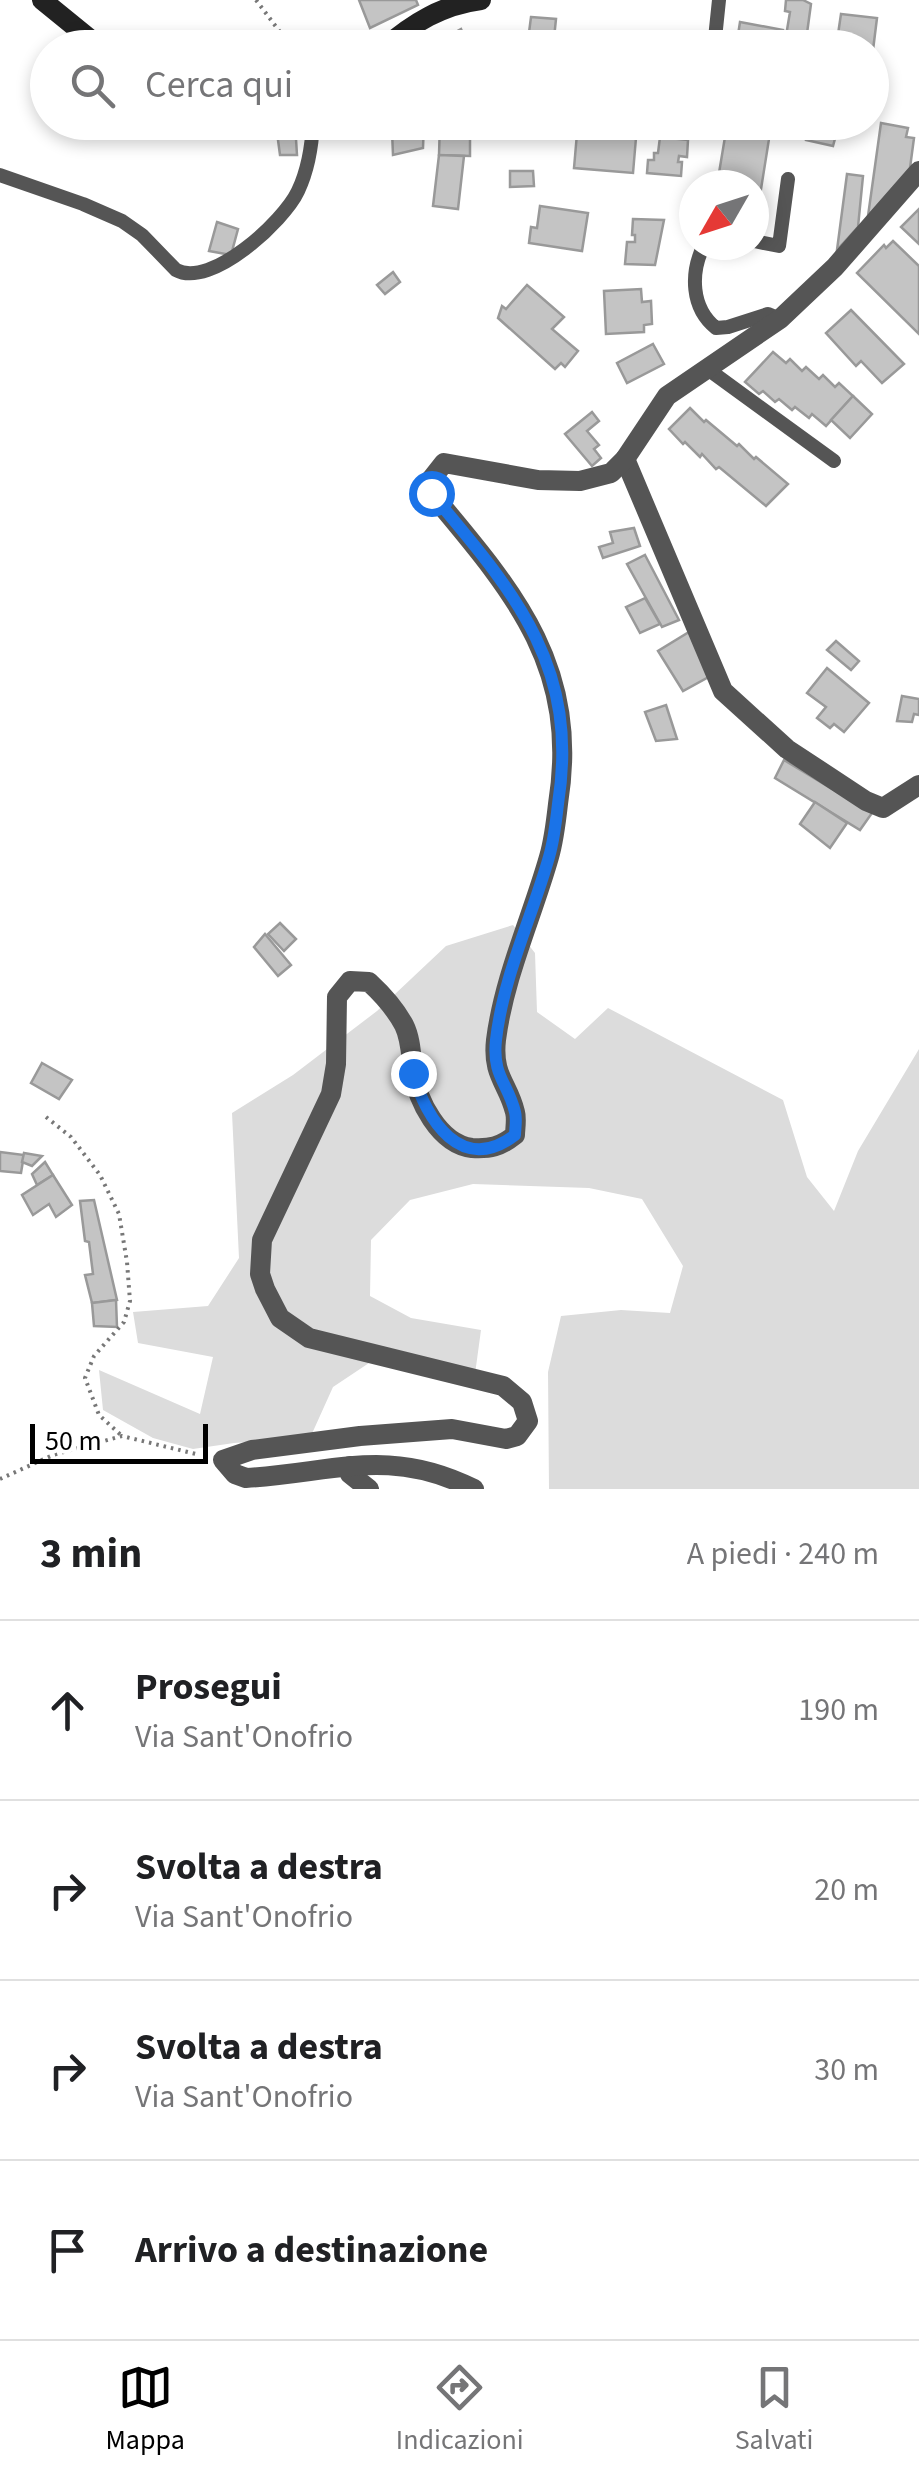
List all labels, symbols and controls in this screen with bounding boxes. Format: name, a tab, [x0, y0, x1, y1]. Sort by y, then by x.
search box	[30, 30, 889, 140]
icon: search	[65, 58, 120, 113]
text: Cerca qui	[145, 58, 293, 112]
north arrow	[679, 170, 769, 260]
route start	[409, 471, 455, 517]
route end	[391, 1051, 437, 1097]
scale bar	[30, 1419, 208, 1464]
text: 50 m	[45, 1421, 102, 1461]
text: 3 min	[40, 1524, 142, 1584]
text: A piedi · 240 m	[687, 1531, 879, 1577]
text: Prosegui	[135, 1660, 282, 1714]
icon: ahead	[40, 1683, 95, 1738]
text: 190 m	[798, 1687, 879, 1733]
text: Via Sant'Onofrio	[135, 1714, 353, 1760]
text: Svolta a destra	[135, 1840, 383, 1894]
icon: right	[40, 1863, 95, 1918]
text: 20 m	[814, 1867, 879, 1913]
text: Via Sant'Onofrio	[135, 1894, 353, 1940]
text: Svolta a destra	[135, 2020, 383, 2074]
icon: right	[40, 2043, 95, 2098]
text: 30 m	[814, 2047, 879, 2093]
text: Via Sant'Onofrio	[135, 2074, 353, 2120]
icon: arrive	[40, 2223, 95, 2278]
text: Arrivo a destinazione	[135, 2223, 488, 2277]
tab: Mappa	[106, 2360, 185, 2460]
tab: Indicazioni	[396, 2360, 524, 2460]
tab: Salvati	[735, 2360, 813, 2460]

